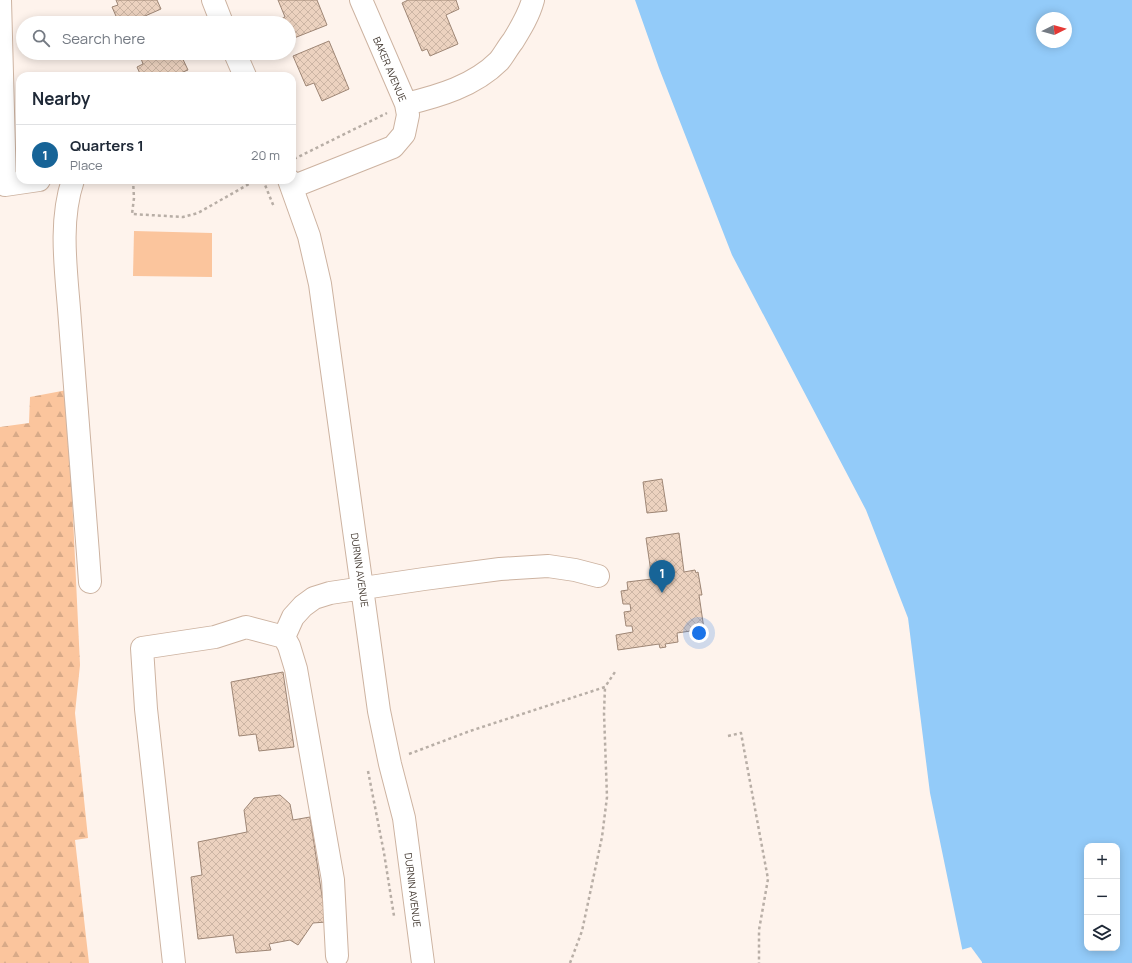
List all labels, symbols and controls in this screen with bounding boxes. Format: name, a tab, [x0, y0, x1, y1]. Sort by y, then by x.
north arrow	[1036, 12, 1072, 48]
search box	[16, 16, 296, 60]
icon: search	[30, 27, 52, 49]
text: Search here	[62, 28, 145, 49]
street label: BAKER AVENUE	[370, 34, 410, 104]
text: Nearby	[32, 87, 90, 110]
text: Quarters 1	[70, 135, 144, 156]
text: 1	[42, 146, 48, 164]
text: 20 m	[251, 146, 280, 164]
text: Place	[70, 156, 103, 174]
street label: DURNIN AVENUE	[348, 532, 372, 608]
pin: 1	[649, 560, 675, 593]
your location	[689, 623, 709, 643]
map controls	[1084, 843, 1120, 951]
button: +	[1084, 843, 1120, 879]
street label: DURNIN AVENUE	[401, 852, 425, 928]
button: −	[1084, 879, 1120, 915]
button: layers	[1084, 915, 1120, 951]

